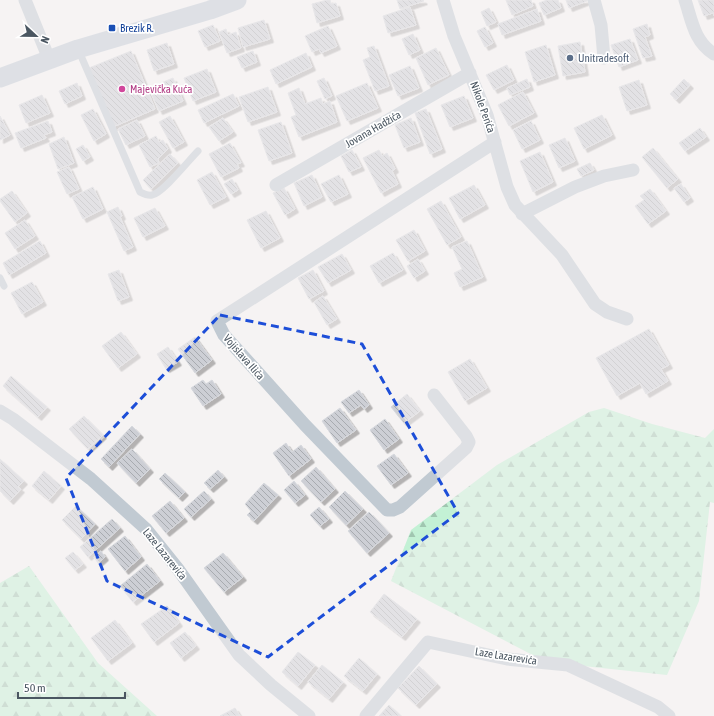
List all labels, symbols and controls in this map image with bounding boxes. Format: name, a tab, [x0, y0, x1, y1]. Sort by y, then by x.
north arrow	[16, 16, 56, 56]
place label: Brezik R.	[120, 22, 154, 34]
marker: Brezik R.	[107, 23, 117, 33]
text: N	[38, 34, 52, 45]
place label: Unitradesoft	[578, 52, 629, 64]
marker: Unitradesoft	[565, 53, 575, 63]
street label: Nikole Perića	[468, 80, 498, 134]
place label: Majevička Kuća	[130, 83, 192, 95]
marker: Majevička Kuća	[117, 84, 127, 94]
street label: Jovana Hadžića	[343, 108, 403, 150]
street label: Vojislava Ilića	[221, 332, 267, 382]
street label: Laze Lazarevića	[141, 526, 189, 582]
street label: Laze Lazarevića	[474, 645, 538, 667]
scale bar	[18, 674, 125, 700]
text: 50 m	[24, 681, 46, 695]

